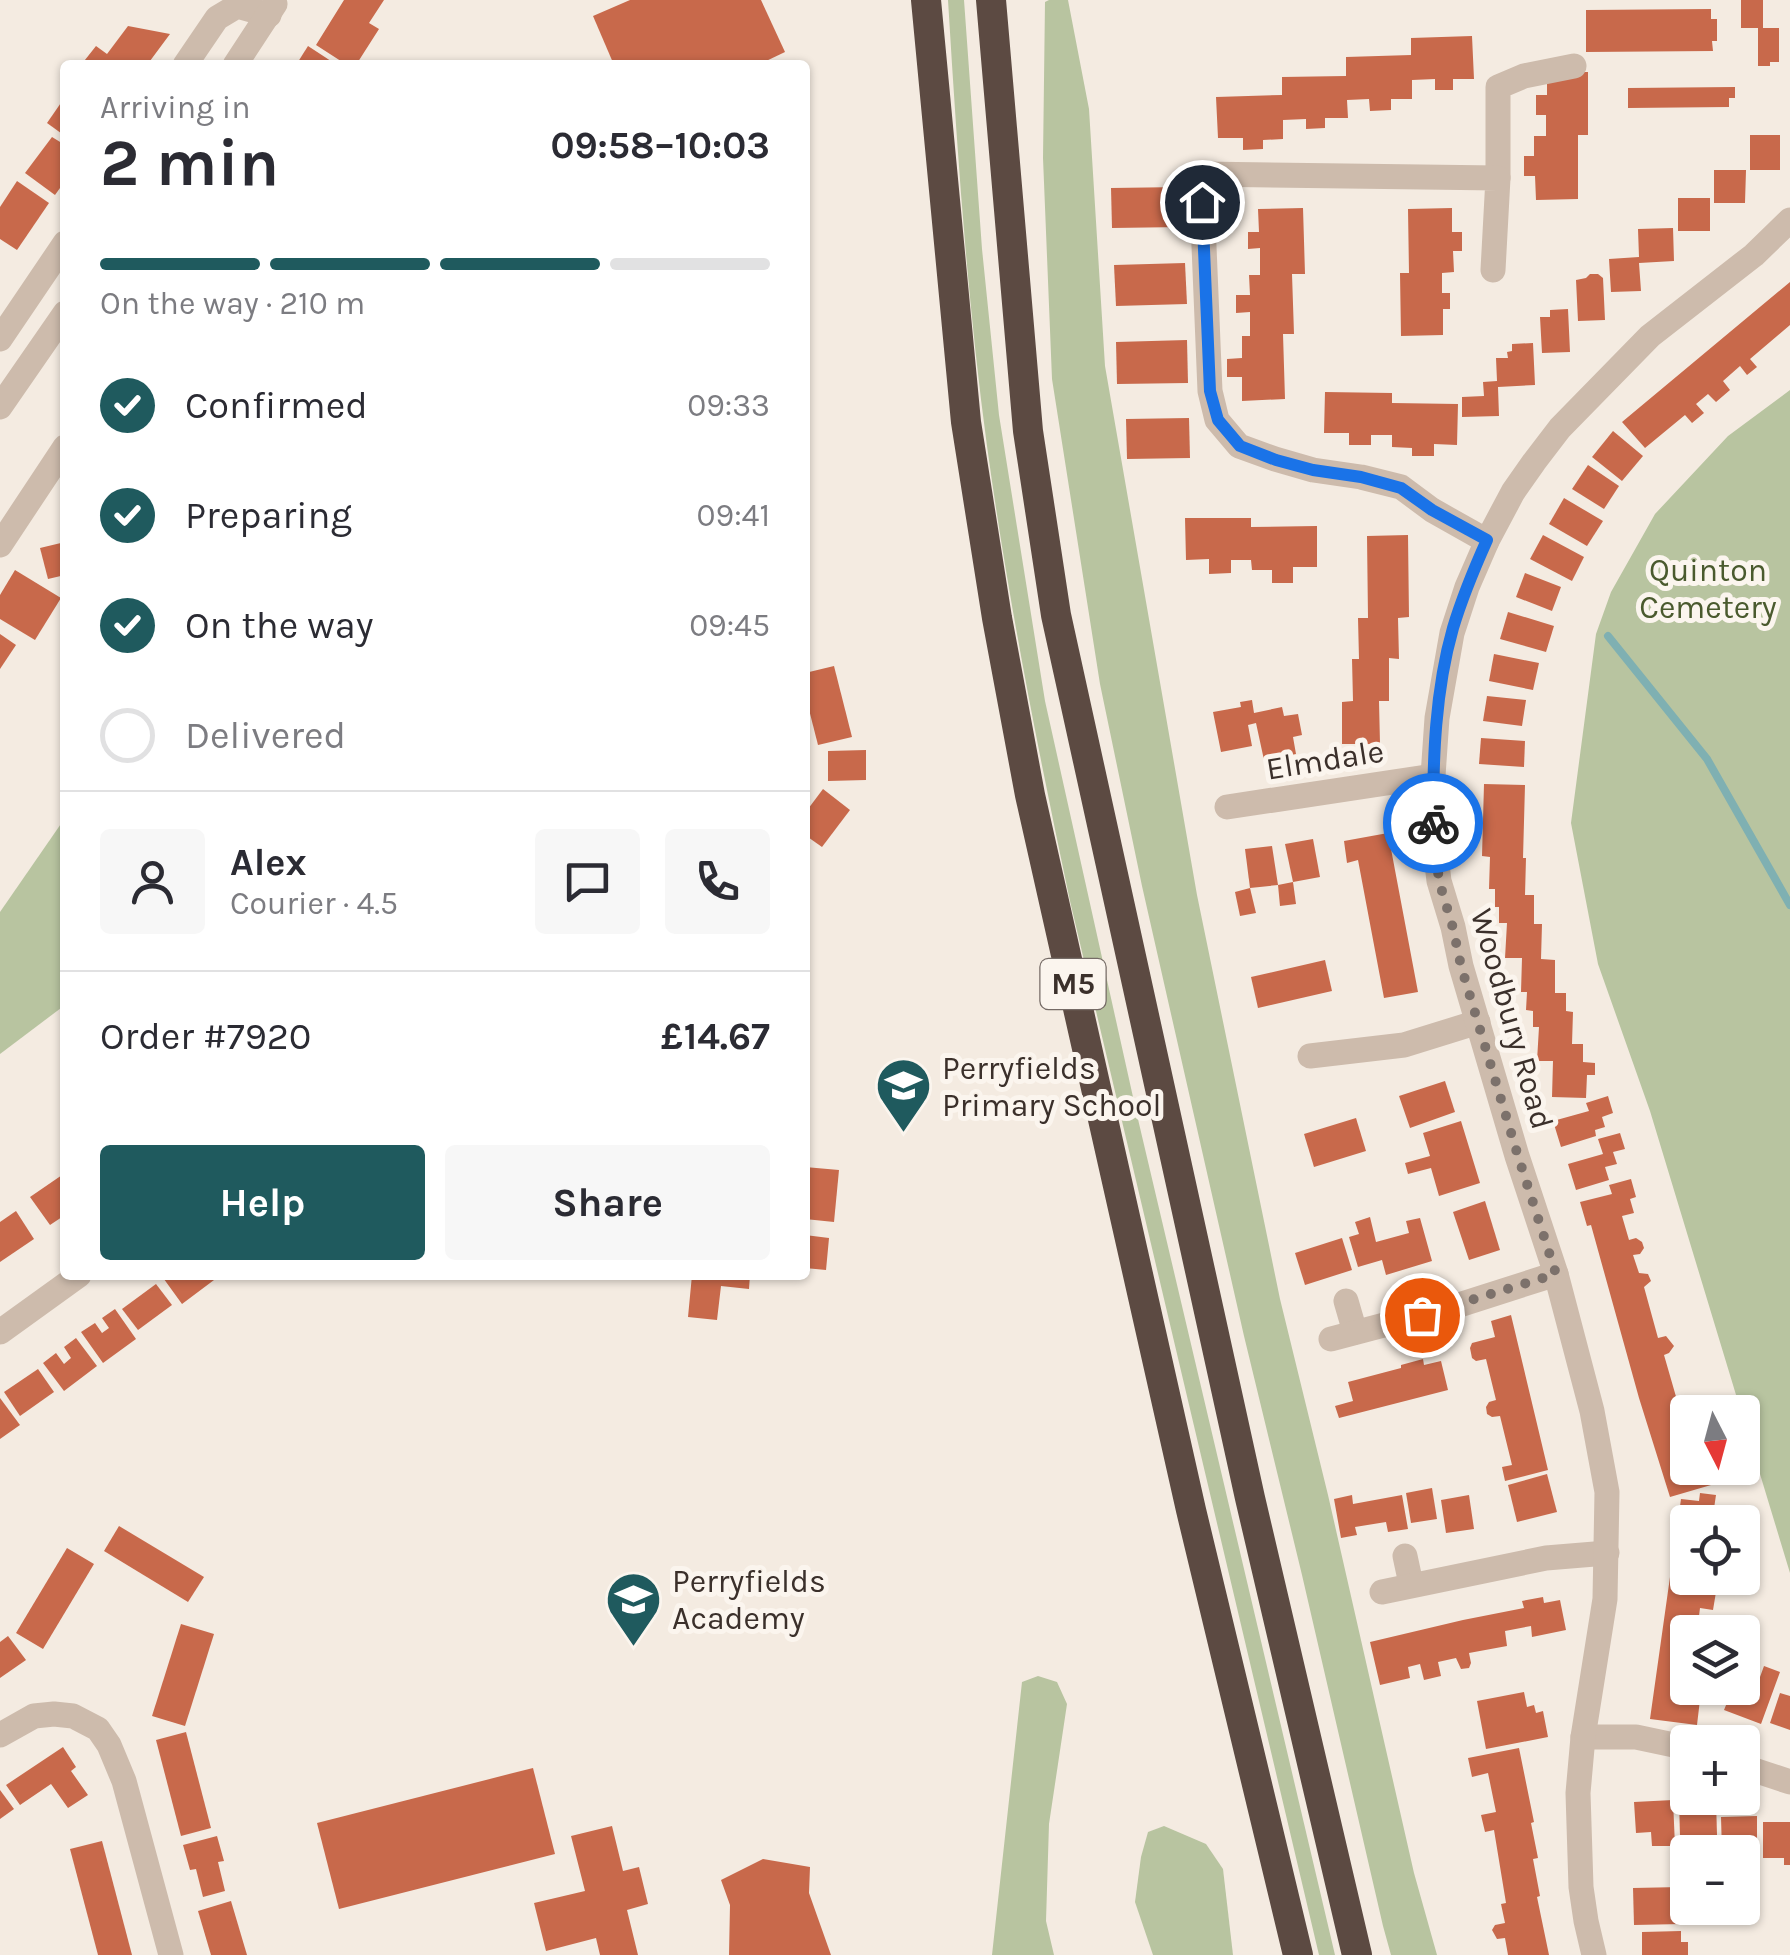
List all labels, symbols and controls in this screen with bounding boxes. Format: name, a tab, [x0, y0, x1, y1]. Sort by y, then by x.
text: Arriving in	[100, 89, 251, 126]
text: 09:58–10:03	[550, 123, 770, 168]
text: 2 min	[100, 125, 279, 201]
pin	[1160, 160, 1245, 245]
icon: home	[1175, 175, 1230, 230]
text: On the way · 210 m	[100, 285, 365, 322]
icon: check	[100, 378, 155, 433]
text: Confirmed	[185, 383, 368, 428]
text: 09:33	[687, 387, 770, 424]
icon: check	[100, 488, 155, 543]
text: Preparing	[185, 493, 352, 538]
text: 09:41	[697, 497, 770, 534]
park label: Quinton Cemetery	[1639, 552, 1777, 626]
icon: check	[100, 598, 155, 653]
text: On the way	[185, 603, 373, 648]
text: 09:45	[689, 607, 770, 644]
text: Delivered	[185, 713, 346, 758]
street label: Elmdale	[1263, 732, 1387, 788]
courier	[1383, 773, 1483, 873]
icon: bike	[1406, 796, 1461, 851]
button: person	[100, 829, 205, 934]
button: chat	[535, 829, 640, 934]
button: phone	[665, 829, 770, 934]
text: Alex	[230, 840, 307, 885]
text: Courier · 4.5	[230, 885, 398, 922]
street label: Woodbury Road	[1463, 905, 1561, 1133]
road number: M5	[1040, 959, 1106, 1009]
text: Order #7920	[100, 1014, 311, 1059]
text: £14.67	[661, 1014, 770, 1059]
place label: Perryfields Primary School	[942, 1050, 1162, 1124]
school or university icon: Perryfields Primary School	[873, 1056, 933, 1135]
button: Help	[100, 1145, 425, 1260]
button: Share	[445, 1145, 770, 1260]
pin	[1380, 1273, 1465, 1358]
icon: bag	[1395, 1288, 1450, 1343]
north arrow	[1670, 1395, 1760, 1485]
map controls	[1670, 1395, 1760, 1925]
button: locate	[1670, 1505, 1760, 1595]
place label: Perryfields Academy	[672, 1563, 826, 1637]
school or university icon: Perryfields Academy	[603, 1569, 663, 1648]
button: layers	[1670, 1615, 1760, 1705]
button: +	[1670, 1725, 1760, 1815]
button: −	[1670, 1835, 1760, 1925]

